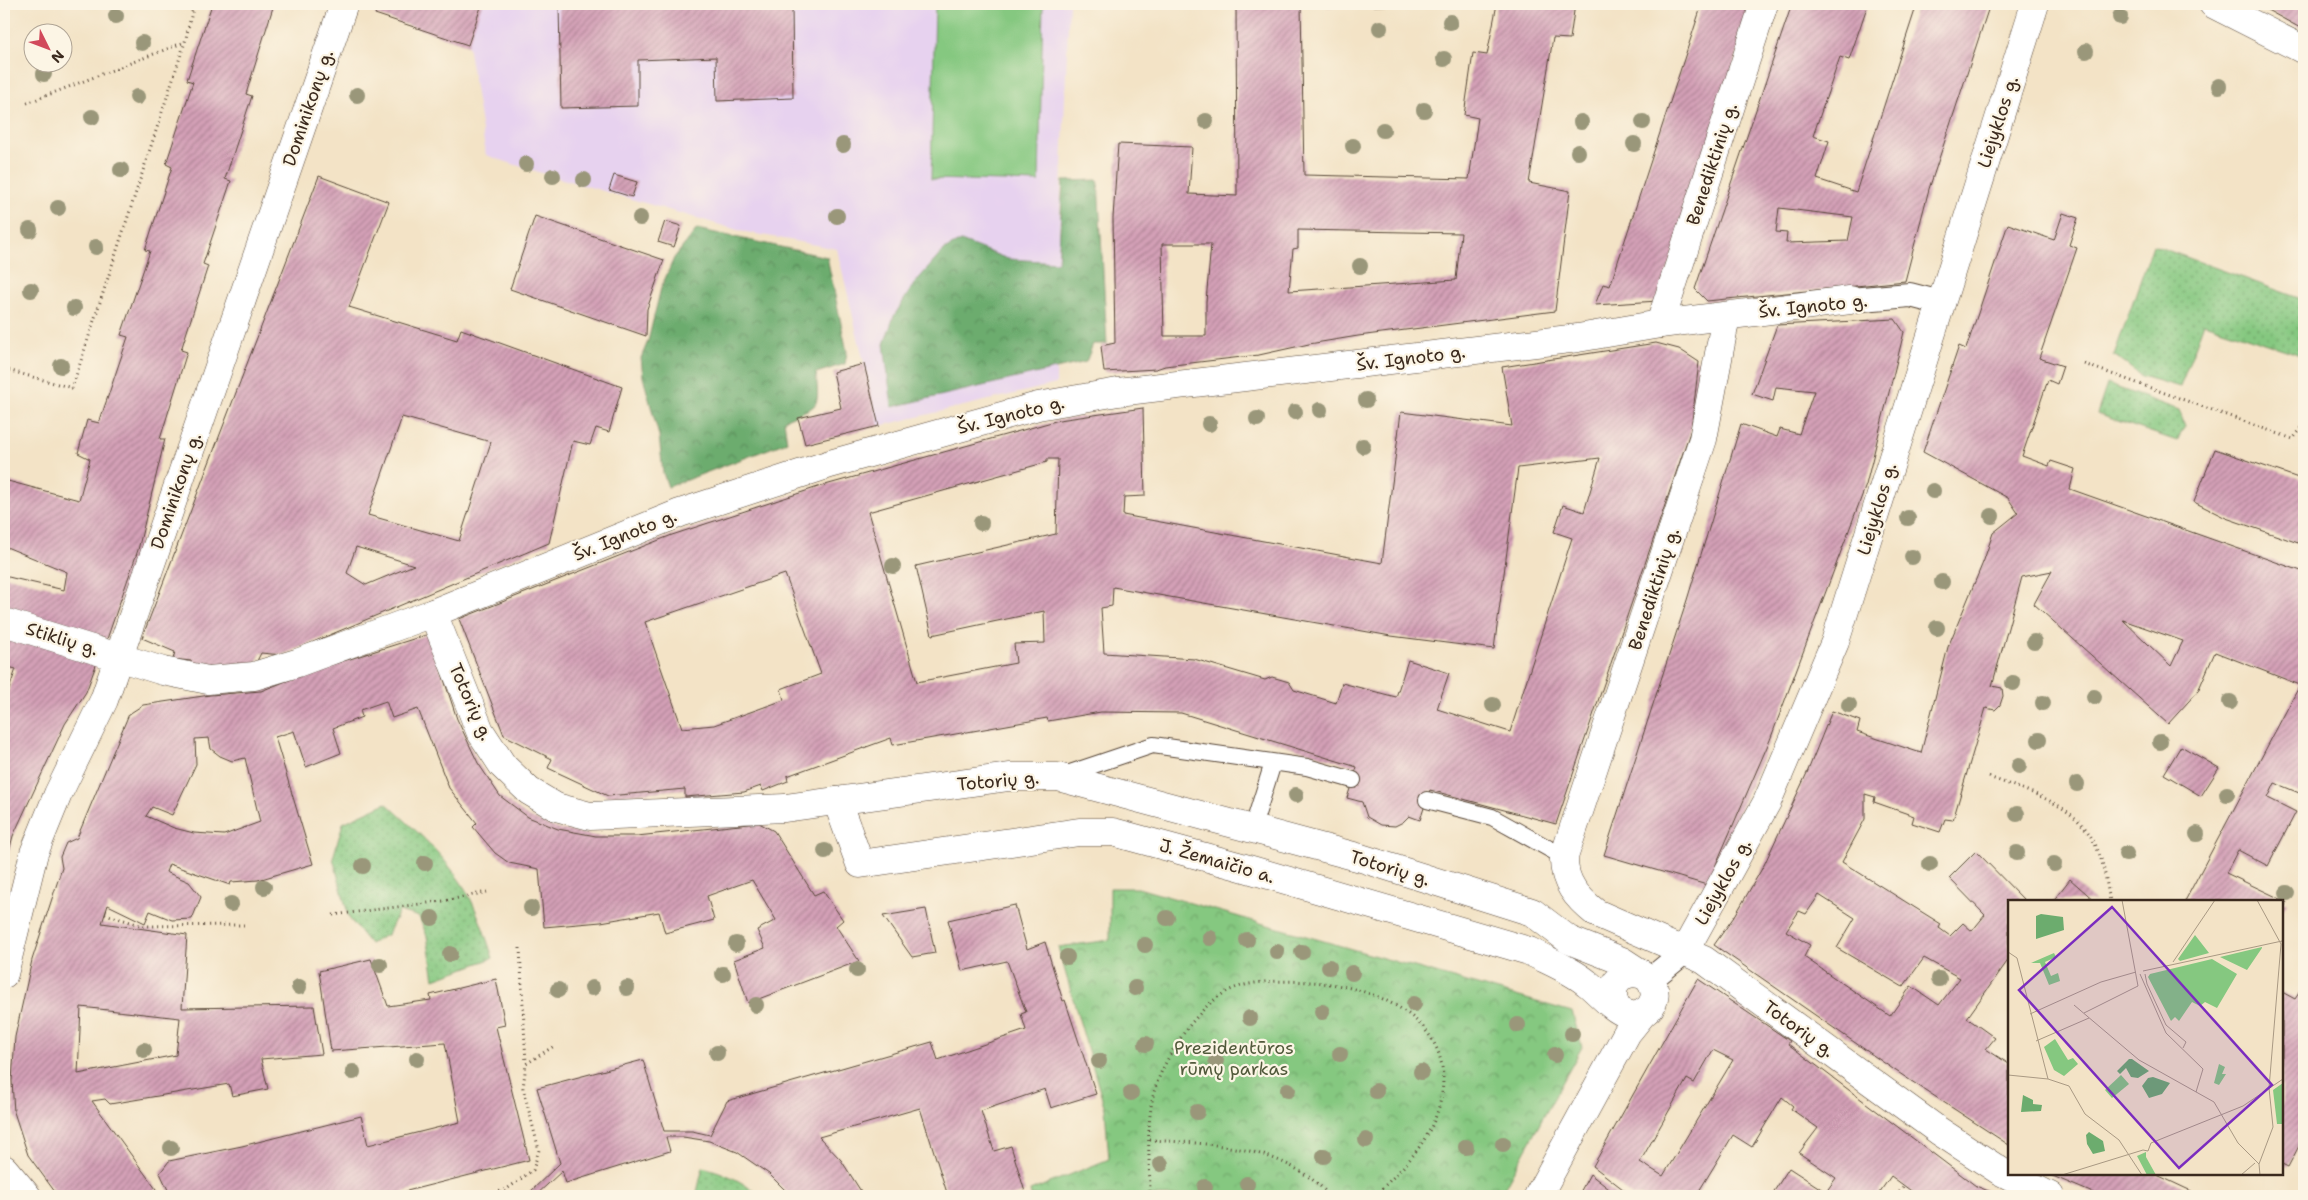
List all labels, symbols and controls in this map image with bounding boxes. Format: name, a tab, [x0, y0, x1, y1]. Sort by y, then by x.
north arrow	[22, 22, 72, 72]
text: N	[47, 47, 68, 67]
street label: Dominikonų g.	[277, 47, 339, 169]
street label: Liejyklos g.	[1972, 73, 2024, 171]
street label: Benediktinių g.	[1681, 100, 1743, 228]
street label: Šv. Ignoto g.	[1757, 288, 1869, 324]
street label: Šv. Ignoto g.	[1355, 339, 1467, 377]
street label: Šv. Ignoto g.	[955, 390, 1067, 440]
street label: Dominikonų g.	[145, 430, 207, 552]
street label: Liejyklos g.	[1852, 460, 1902, 558]
street label: Šv. Ignoto g.	[570, 503, 680, 567]
street label: Benediktinių g.	[1623, 525, 1685, 653]
street label: Stiklių g.	[23, 617, 101, 661]
street label: Totorių g.	[443, 659, 499, 745]
street label: Totorių g.	[956, 765, 1040, 797]
street label: J. Žemaičio a.	[1157, 833, 1277, 889]
street label: Liejyklos g.	[1689, 834, 1757, 930]
street label: Totorių g.	[1347, 844, 1433, 892]
inset map	[2008, 900, 2283, 1175]
street label: Totorių g.	[1759, 995, 1839, 1063]
park label: Prezidentūros rūmų parkas	[1174, 1036, 1294, 1081]

